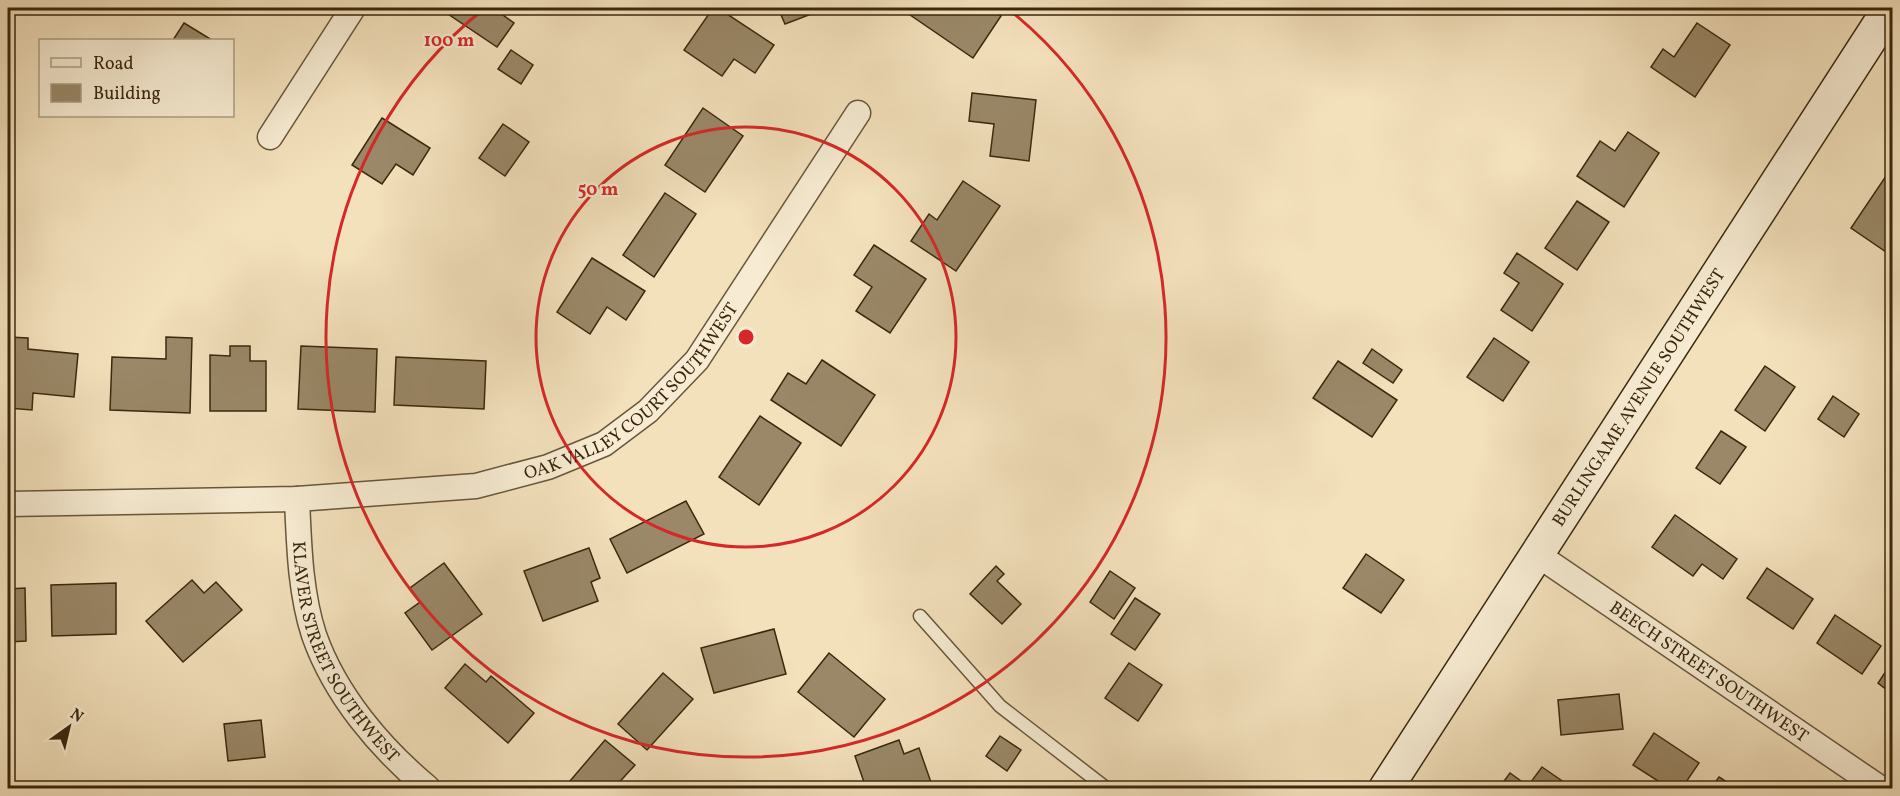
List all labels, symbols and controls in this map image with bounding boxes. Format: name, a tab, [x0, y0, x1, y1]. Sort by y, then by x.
text: 100 m	[424, 29, 474, 54]
legend	[39, 39, 234, 117]
text: Road	[93, 52, 134, 77]
text: Building	[93, 82, 161, 107]
text: 50 m	[578, 178, 618, 203]
street label: BURLINGAME AVENUE SOUTHWEST	[1547, 264, 1733, 532]
street label: OAK VALLEY COURT SOUTHWEST	[521, 298, 745, 487]
centre of rings	[736, 327, 756, 347]
street label: KLAVER STREET SOUTHWEST	[285, 540, 405, 769]
street label: BEECH STREET SOUTHWEST	[1604, 596, 1813, 750]
north arrow	[39, 697, 99, 757]
text: N	[65, 704, 88, 729]

